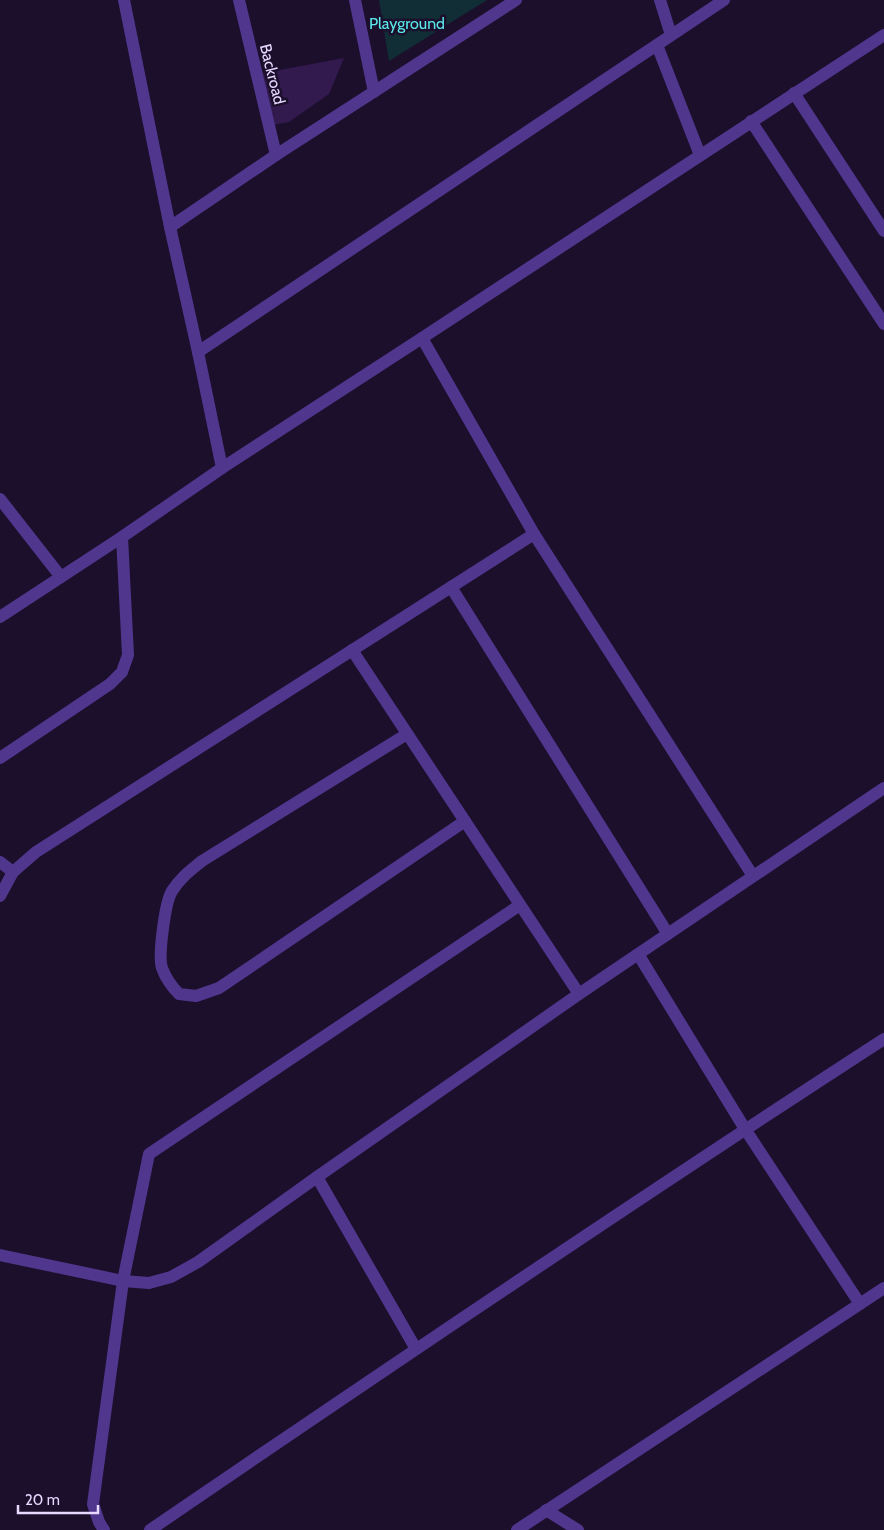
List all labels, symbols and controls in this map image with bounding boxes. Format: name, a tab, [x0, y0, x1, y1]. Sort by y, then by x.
park label: Playground	[369, 14, 445, 33]
street label: Backroad	[256, 42, 289, 106]
scale bar	[18, 1482, 98, 1514]
text: 20 m	[25, 1491, 60, 1509]

